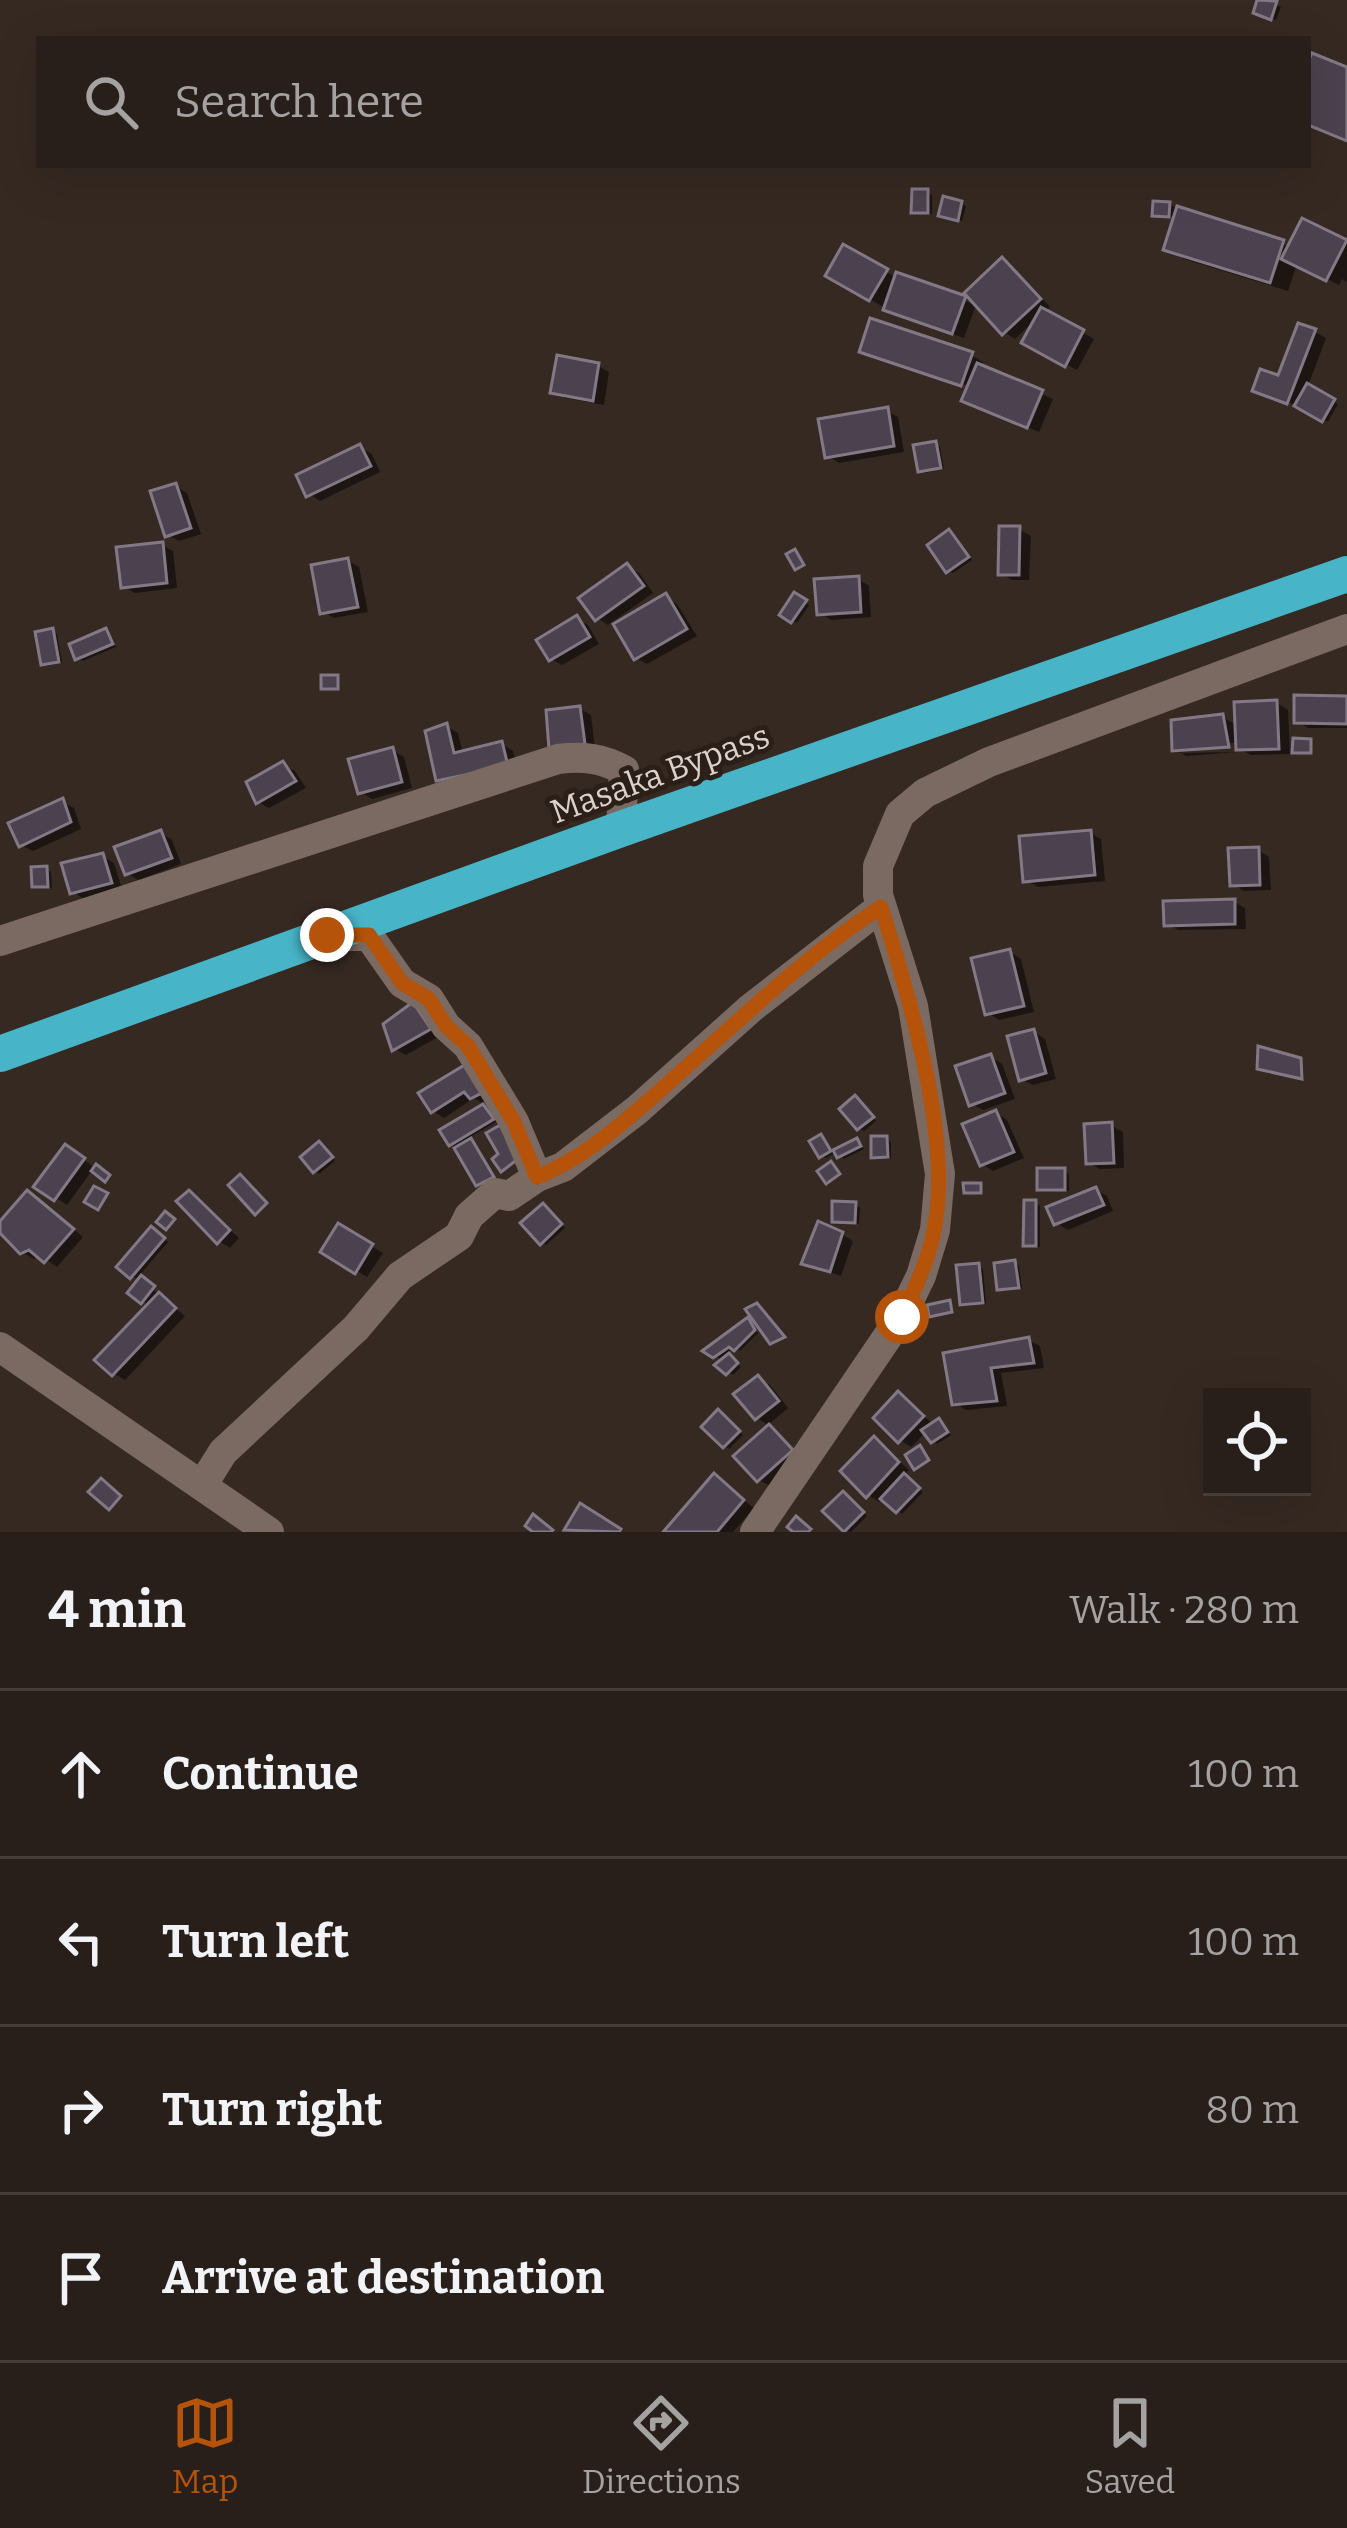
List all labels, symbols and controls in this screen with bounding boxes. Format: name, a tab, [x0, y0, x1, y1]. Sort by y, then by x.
search box	[36, 36, 1311, 168]
icon: search	[78, 69, 144, 135]
text: Search here	[174, 75, 424, 129]
street label: Masaka Bypass	[545, 716, 775, 832]
route end	[300, 908, 354, 962]
route start	[875, 1290, 929, 1344]
map controls	[1203, 1388, 1311, 1496]
button: locate	[1203, 1388, 1311, 1496]
text: 4 min	[48, 1579, 186, 1641]
text: Walk · 280 m	[1069, 1587, 1299, 1633]
icon: ahead	[48, 1741, 114, 1807]
text: Continue	[162, 1747, 359, 1801]
text: 100 m	[1188, 1751, 1299, 1797]
icon: left	[48, 1909, 114, 1975]
text: Turn left	[162, 1915, 349, 1969]
text: 100 m	[1188, 1919, 1299, 1965]
icon: right	[48, 2077, 114, 2143]
text: Turn right	[162, 2083, 382, 2137]
text: 80 m	[1206, 2087, 1299, 2133]
icon: arrive	[48, 2245, 114, 2311]
text: Arrive at destination	[162, 2251, 604, 2305]
tab: Map	[172, 2390, 238, 2502]
tab: Directions	[582, 2390, 741, 2502]
tab: Saved	[1085, 2390, 1175, 2502]

